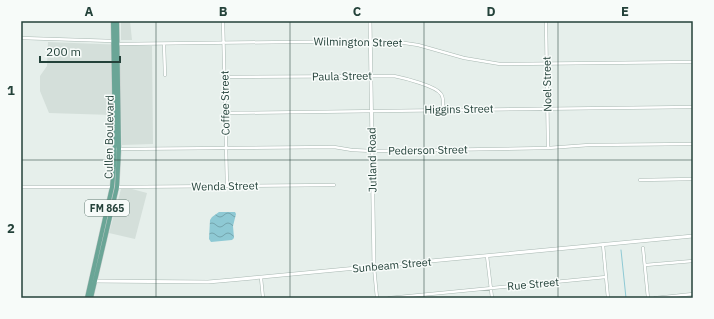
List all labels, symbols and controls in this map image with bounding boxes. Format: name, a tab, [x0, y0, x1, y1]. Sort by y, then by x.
text: A	[85, 3, 94, 20]
text: B	[219, 3, 228, 20]
text: C	[353, 3, 362, 20]
text: D	[486, 3, 496, 20]
text: E	[621, 3, 629, 20]
street label: Wilmington Street	[313, 34, 403, 50]
scale bar	[40, 38, 120, 64]
text: 200 m	[46, 44, 81, 59]
street label: Noel Street	[540, 56, 554, 112]
street label: Paula Street	[312, 68, 372, 84]
street label: Coffee Street	[217, 70, 233, 136]
text: 1	[7, 82, 15, 99]
street label: Cullen Boulevard	[101, 95, 117, 179]
street label: Higgins Street	[424, 101, 494, 117]
street label: Jutland Road	[364, 127, 380, 193]
street label: Pederson Street	[388, 142, 468, 158]
street label: Wenda Street	[191, 178, 259, 194]
road number: FM 865	[85, 200, 129, 216]
text: 2	[7, 220, 15, 237]
street label: Sunbeam Street	[352, 255, 432, 275]
street label: Rue Street	[506, 275, 560, 293]

